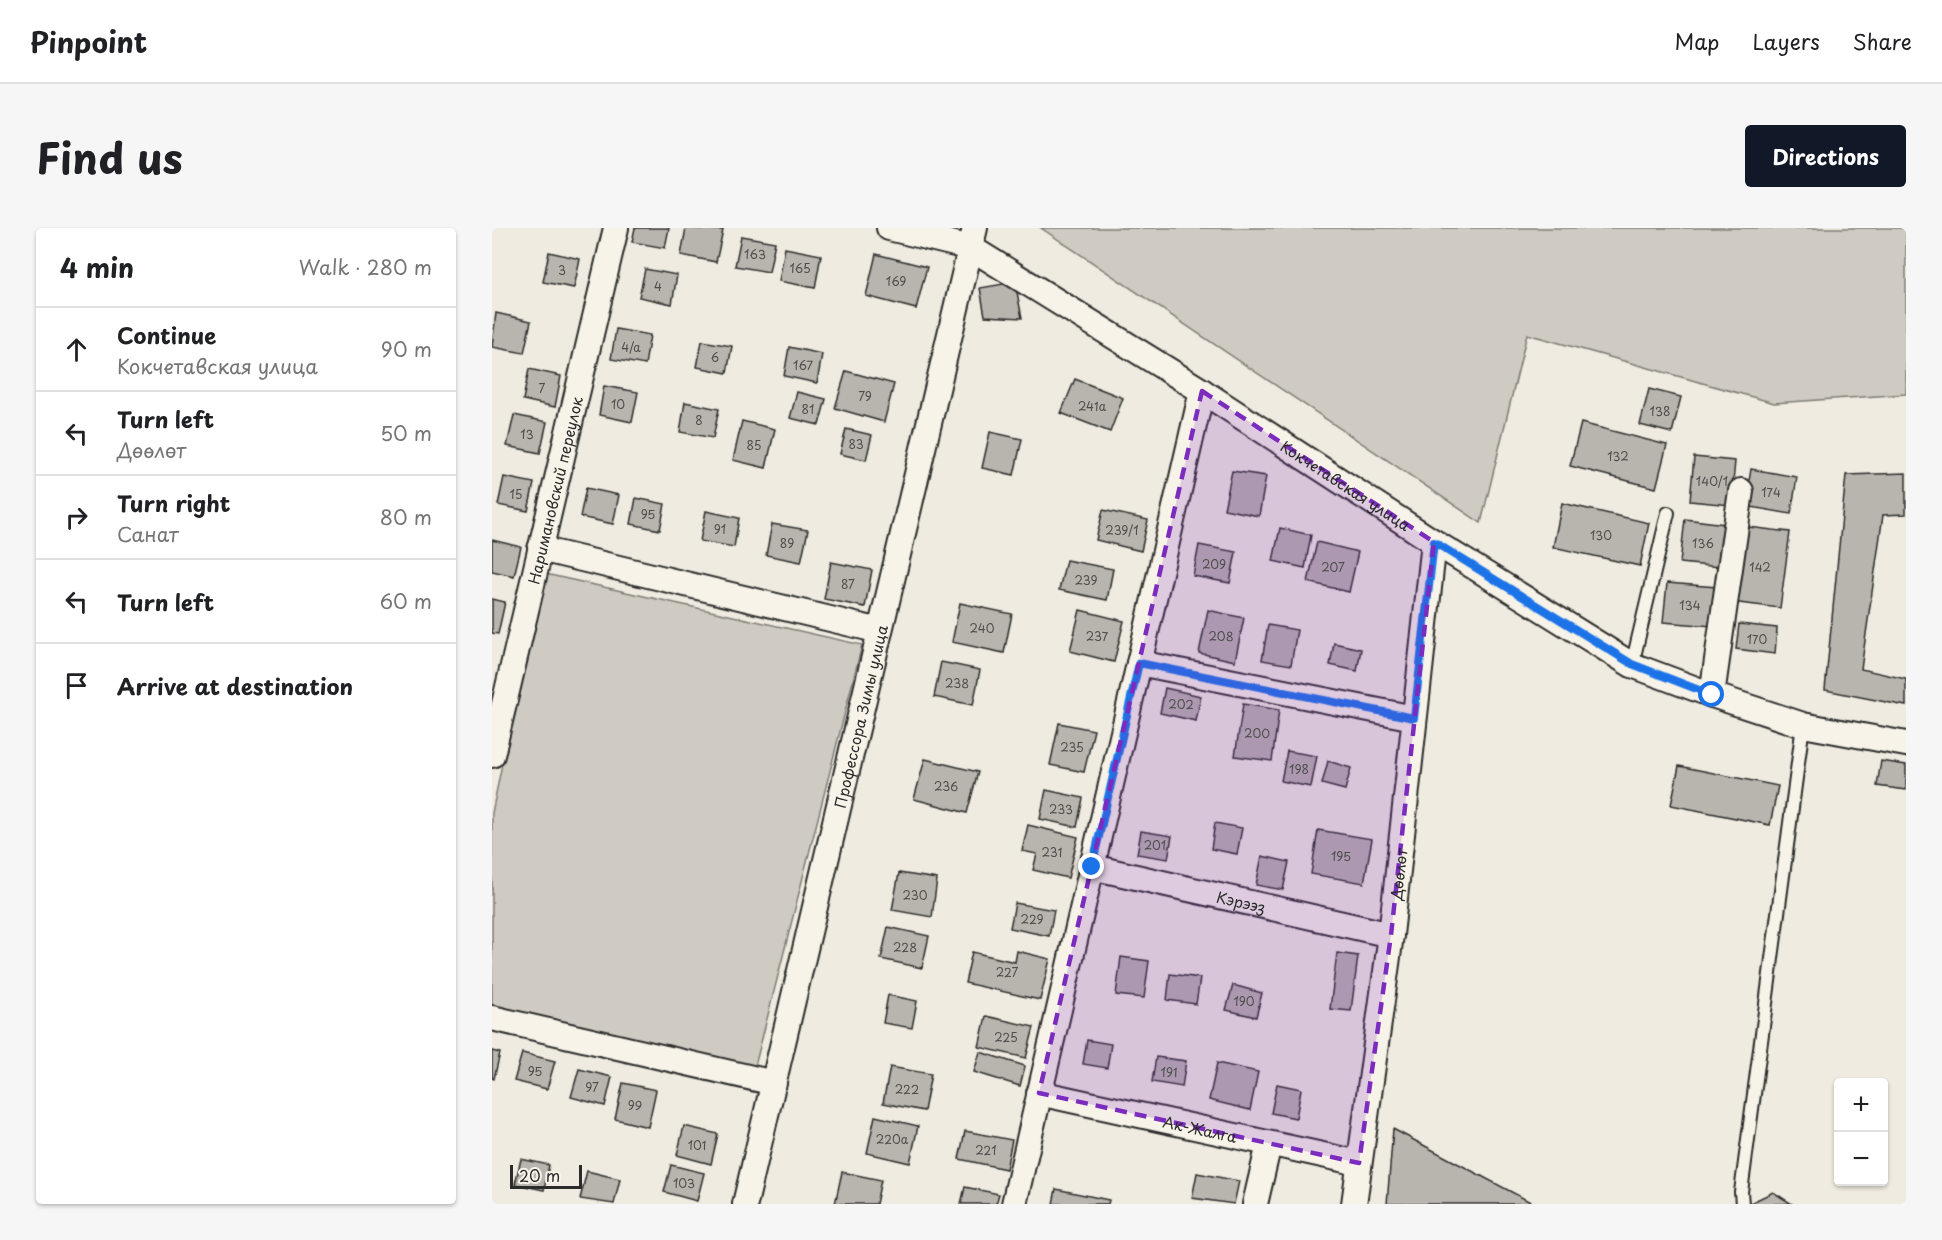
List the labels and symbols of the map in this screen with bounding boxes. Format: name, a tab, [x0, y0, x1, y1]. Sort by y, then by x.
house number: 163	[744, 245, 766, 263]
house number: 165	[789, 259, 811, 277]
house number: 3	[558, 261, 566, 279]
house number: 169	[886, 272, 906, 290]
house number: 4	[654, 277, 662, 295]
house number: 4/а	[621, 338, 641, 356]
house number: 6	[711, 348, 719, 366]
house number: 167	[793, 356, 813, 374]
house number: 7	[539, 379, 546, 397]
house number: 79	[858, 387, 872, 405]
street label: Наримановский переулок	[521, 394, 588, 586]
house number: 10	[611, 395, 625, 413]
house number: 241а	[1078, 397, 1107, 415]
house number: 81	[802, 400, 814, 418]
house number: 138	[1650, 402, 1670, 420]
house number: 8	[695, 411, 703, 429]
house number: 13	[520, 425, 534, 443]
street label: Кокчетавская улица	[1277, 434, 1416, 536]
house number: 83	[848, 435, 864, 453]
house number: 85	[747, 436, 761, 454]
house number: 132	[1607, 447, 1629, 465]
house number: 140/1	[1696, 472, 1728, 490]
house number: 174	[1761, 483, 1781, 501]
house number: 15	[509, 485, 523, 503]
house number: 95	[641, 505, 655, 523]
house number: 91	[714, 520, 726, 538]
house number: 239/1	[1105, 521, 1139, 539]
house number: 130	[1590, 526, 1612, 544]
house number: 89	[780, 534, 794, 552]
house number: 136	[1692, 534, 1714, 552]
house number: 209	[1202, 555, 1226, 573]
house number: 207	[1321, 558, 1345, 576]
house number: 142	[1749, 558, 1771, 576]
house number: 239	[1074, 571, 1098, 589]
house number: 87	[841, 575, 855, 593]
house number: 134	[1679, 596, 1701, 614]
house number: 240	[970, 619, 995, 637]
street label: Профессора Зимы улица	[827, 622, 893, 810]
house number: 237	[1086, 627, 1109, 645]
house number: 208	[1208, 627, 1234, 645]
house number: 170	[1747, 630, 1768, 648]
house number: 238	[945, 674, 969, 692]
route start	[1698, 681, 1724, 707]
house number: 202	[1168, 695, 1194, 713]
house number: 200	[1244, 724, 1270, 742]
house number: 235	[1060, 738, 1084, 756]
house number: 198	[1289, 760, 1309, 778]
house number: 236	[934, 777, 958, 795]
house number: 233	[1049, 800, 1073, 818]
house number: 201	[1144, 836, 1166, 854]
house number: 231	[1042, 843, 1062, 861]
street label: Дөөлөт	[1383, 846, 1412, 902]
house number: 195	[1331, 847, 1351, 865]
route end	[1078, 853, 1104, 879]
street label: Кэрээз	[1214, 884, 1268, 918]
house number: 230	[902, 886, 928, 904]
house number: 229	[1021, 910, 1043, 928]
house number: 228	[893, 938, 917, 956]
house number: 227	[996, 963, 1018, 981]
house number: 190	[1233, 992, 1255, 1010]
house number: 225	[994, 1028, 1018, 1046]
house number: 95	[528, 1062, 542, 1080]
house number: 191	[1161, 1063, 1177, 1081]
house number: 97	[585, 1078, 599, 1096]
house number: 222	[895, 1080, 919, 1098]
house number: 99	[628, 1096, 642, 1114]
street label: Ак-Жалга	[1161, 1109, 1240, 1148]
house number: 220а	[876, 1130, 909, 1148]
house number: 101	[688, 1136, 706, 1154]
house number: 221	[975, 1141, 997, 1159]
scale bar	[510, 1162, 582, 1190]
house number: 103	[673, 1174, 695, 1192]

